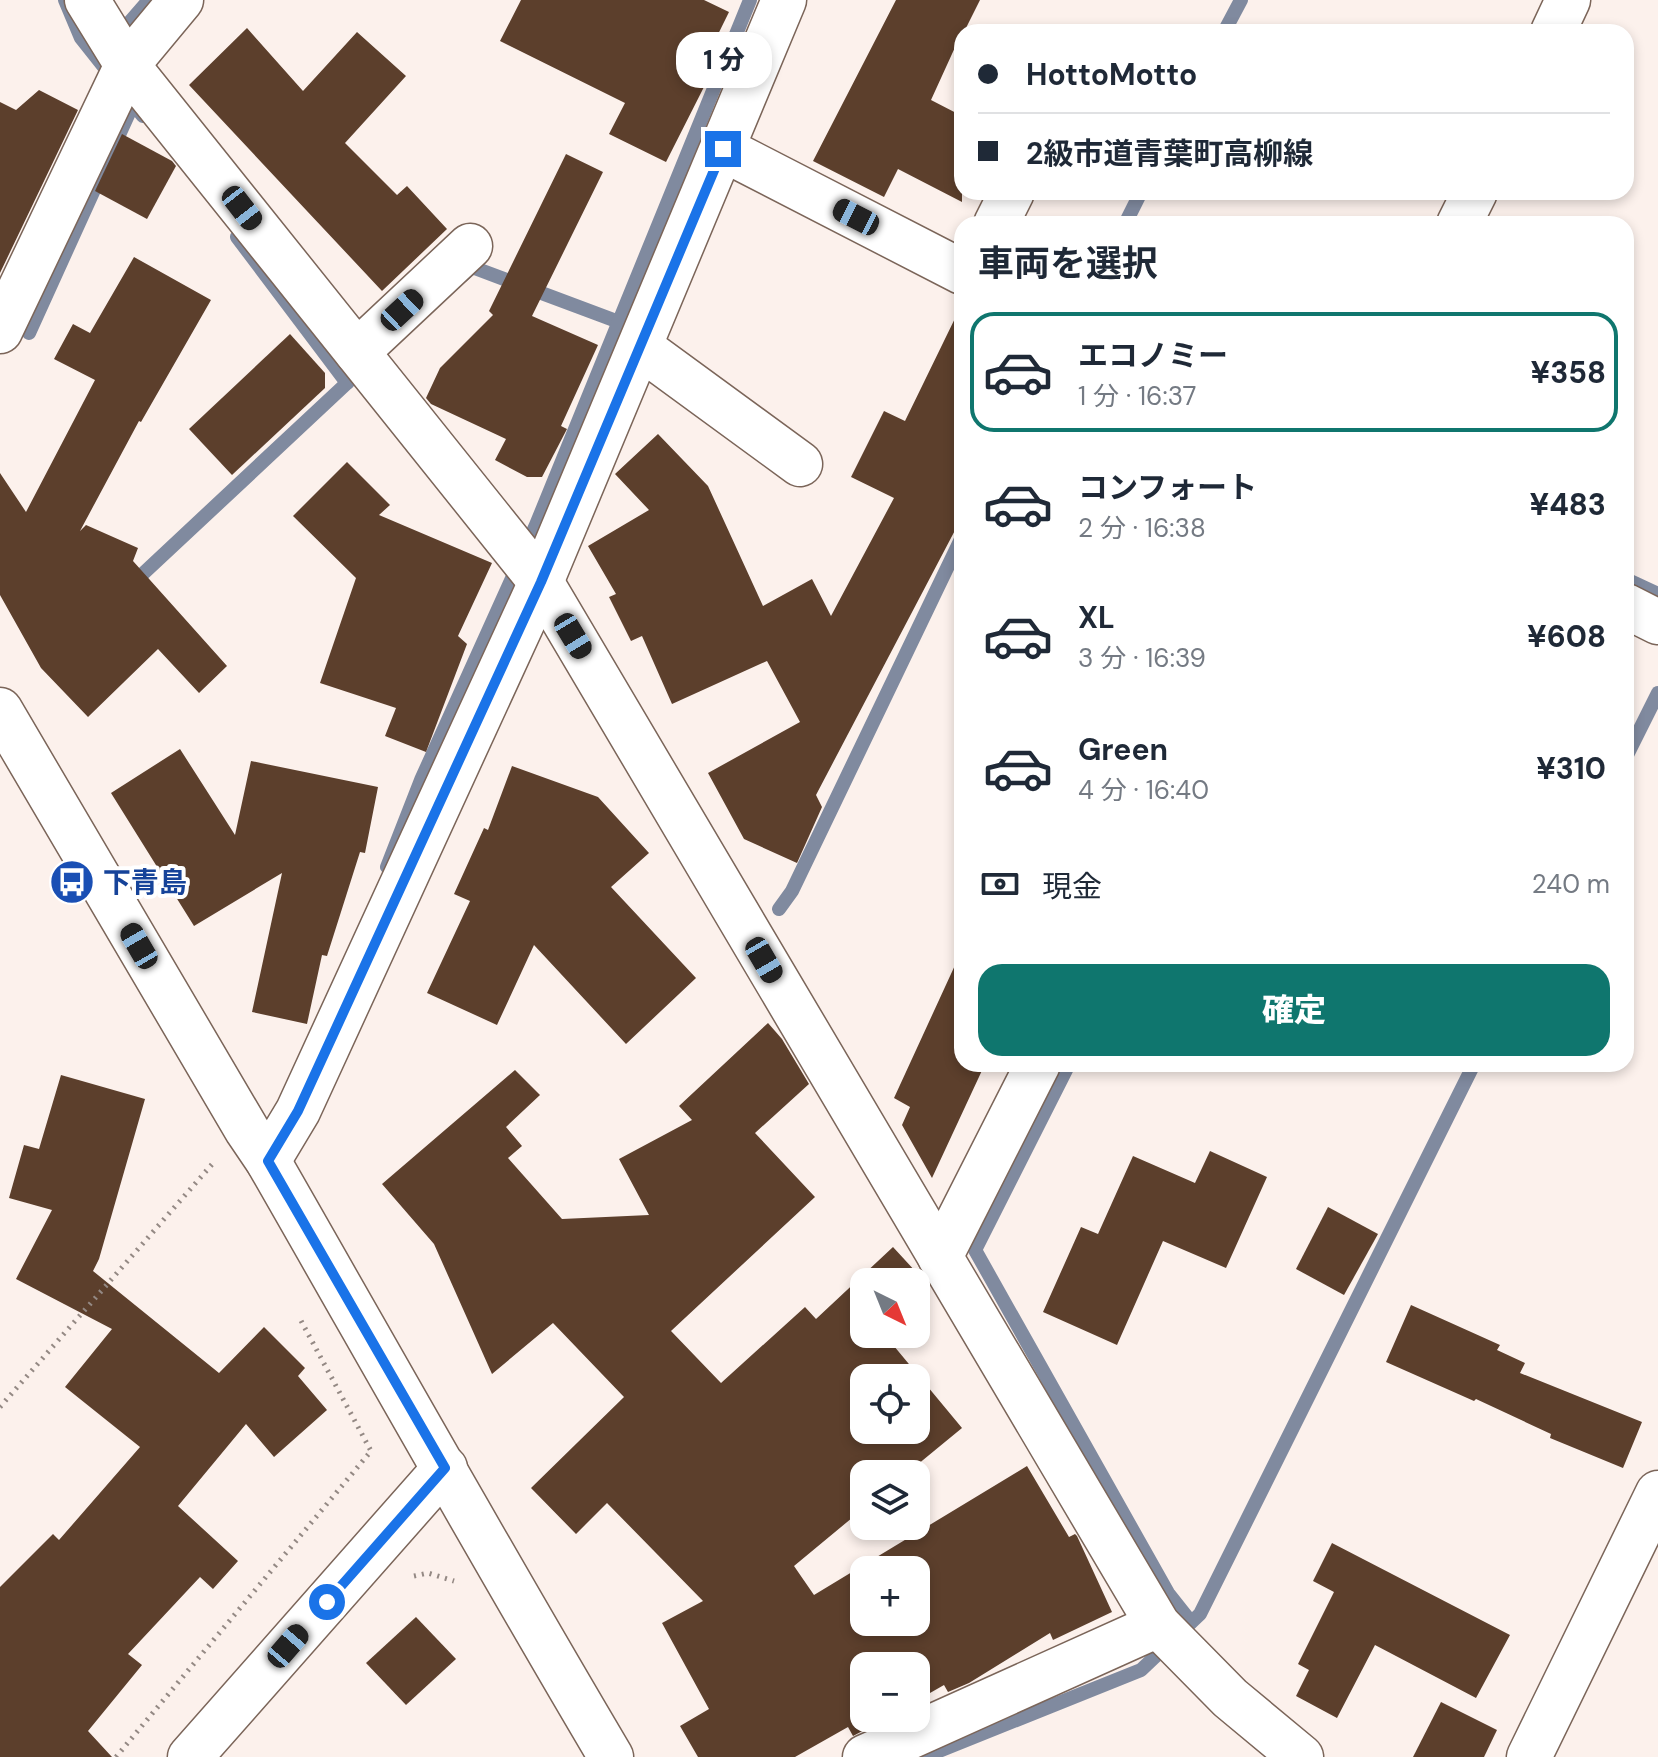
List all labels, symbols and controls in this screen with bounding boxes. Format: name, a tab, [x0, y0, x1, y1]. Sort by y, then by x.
callout: 1 分	[675, 33, 771, 89]
text: 1 分	[703, 43, 745, 77]
text: HottoMotto	[1026, 55, 1197, 94]
route end	[705, 131, 741, 167]
text: 2級市道青葉町高柳線	[1026, 134, 1313, 173]
car	[218, 182, 266, 234]
car	[829, 195, 883, 239]
text: 車両を選択	[978, 240, 1158, 287]
car	[376, 285, 428, 335]
icon: car	[982, 336, 1054, 408]
text: エコノミー	[1078, 336, 1228, 375]
text: ¥358	[1531, 353, 1606, 392]
text: 1 分 · 16:37	[1078, 379, 1197, 413]
icon: car	[982, 468, 1054, 540]
text: コンフォート	[1078, 468, 1257, 507]
text: ¥483	[1530, 485, 1606, 524]
text: 2 分 · 16:38	[1078, 511, 1206, 545]
text: XL	[1078, 598, 1115, 637]
icon: car	[982, 600, 1054, 672]
car	[550, 609, 596, 663]
text: ¥608	[1527, 617, 1606, 656]
text: 3 分 · 16:39	[1078, 641, 1206, 675]
text: Green	[1078, 730, 1168, 769]
icon: car	[982, 732, 1054, 804]
text: ¥310	[1536, 749, 1606, 788]
text: 4 分 · 16:40	[1078, 773, 1209, 807]
bus stop icon: 下青島	[48, 858, 96, 906]
icon: cash	[978, 862, 1022, 906]
place label: 下青島	[103, 864, 187, 901]
text: 現金	[1042, 867, 1102, 906]
text: 240 m	[1532, 867, 1610, 901]
car	[117, 919, 161, 973]
car	[742, 933, 786, 987]
button: 確定	[978, 964, 1610, 1056]
north arrow	[850, 1268, 930, 1348]
map controls	[850, 1268, 930, 1732]
button: locate	[850, 1364, 930, 1444]
button: layers	[850, 1460, 930, 1540]
button: +	[850, 1556, 930, 1636]
route start	[309, 1584, 345, 1620]
car	[263, 1620, 313, 1672]
button: −	[850, 1652, 930, 1732]

